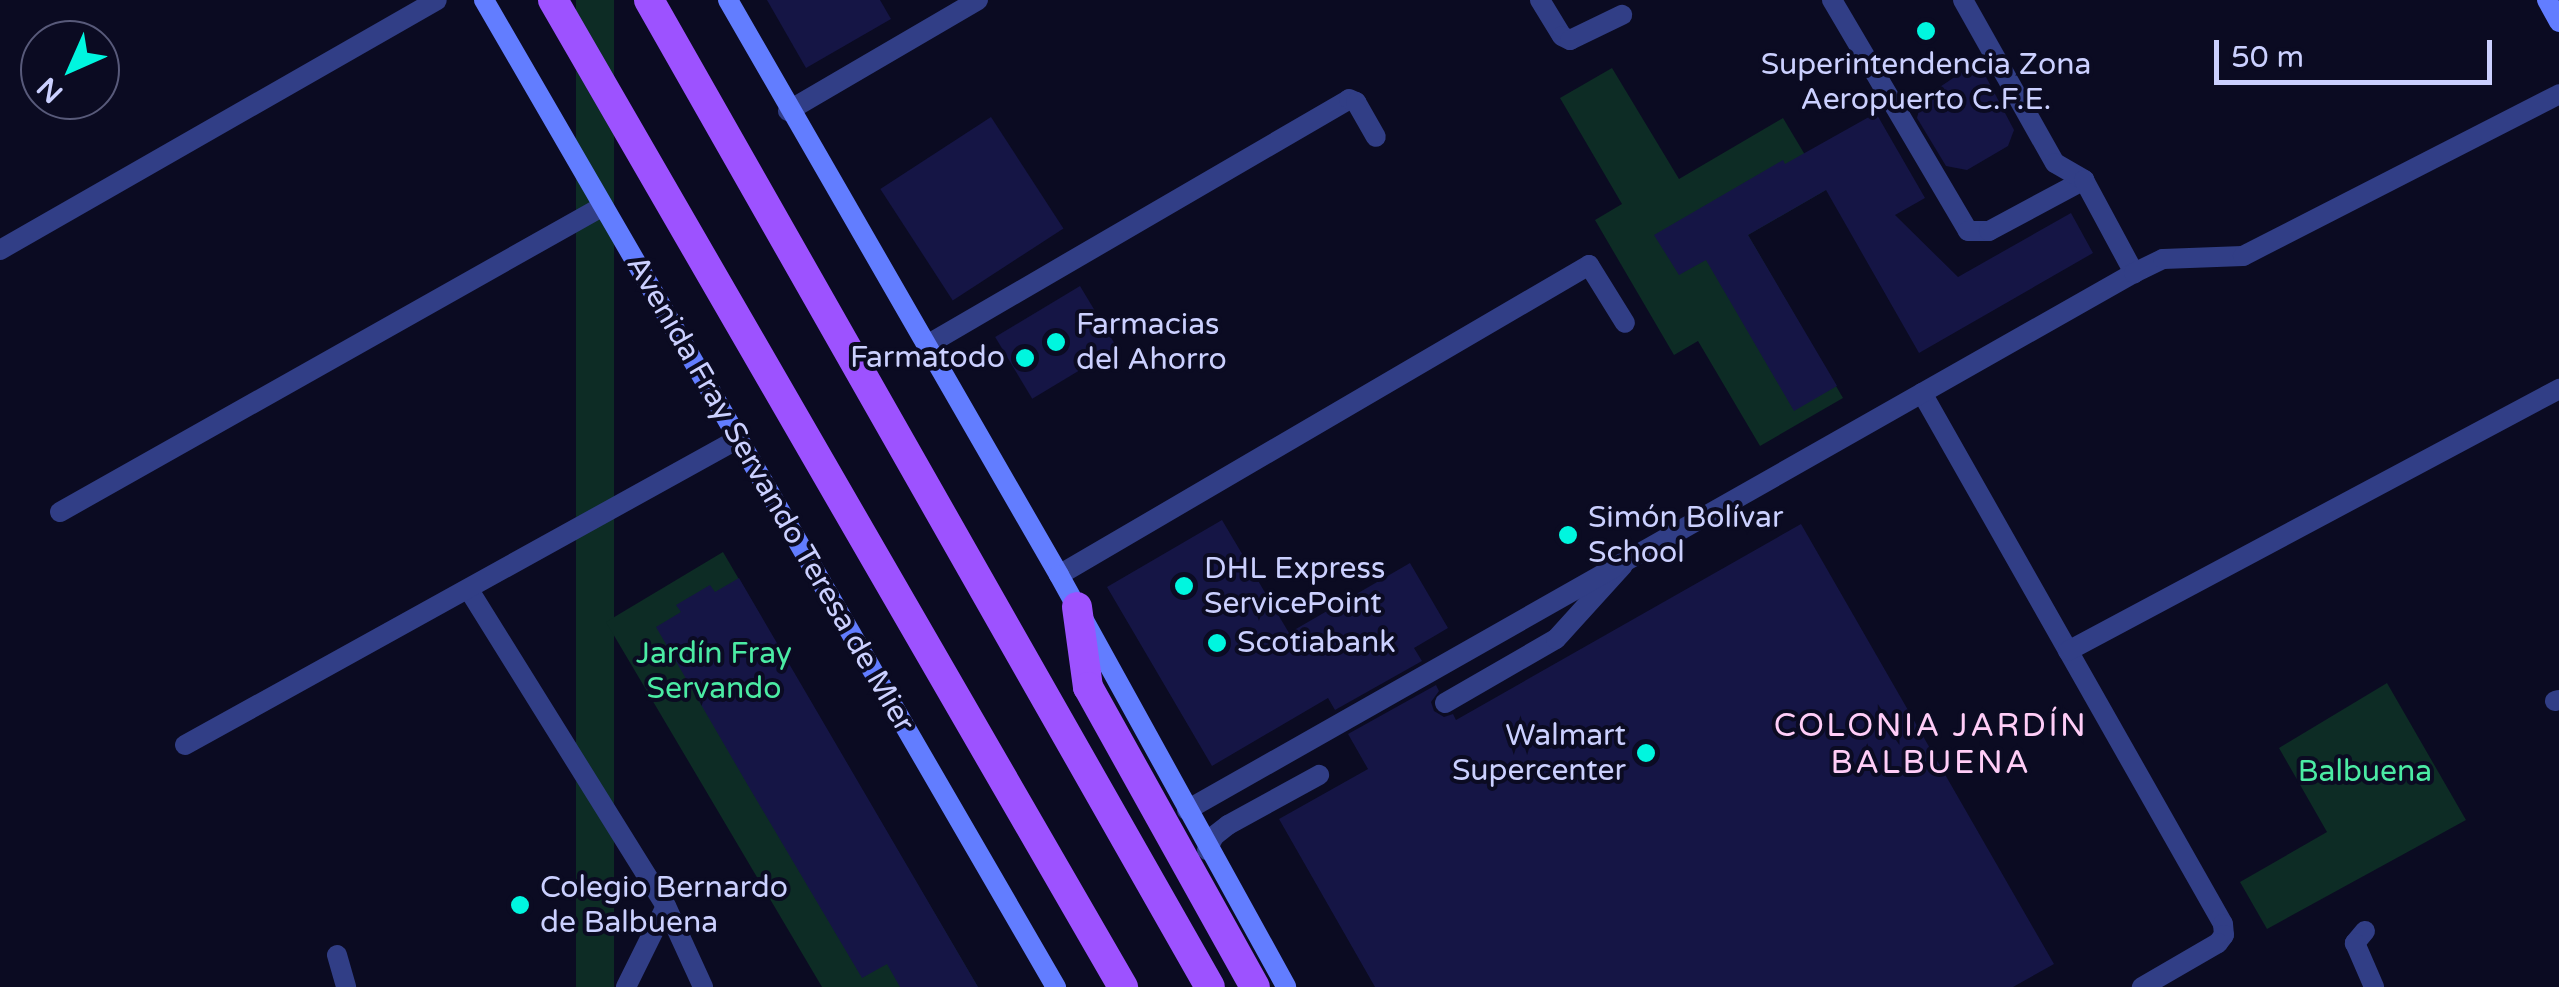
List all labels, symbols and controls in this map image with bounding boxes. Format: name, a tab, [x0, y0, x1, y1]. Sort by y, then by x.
north arrow	[20, 20, 120, 120]
marker: Superintendencia Zona Aeropuerto C.F.E.	[1915, 20, 1937, 42]
scale bar	[2219, 20, 2496, 82]
text: 50 m	[2231, 39, 2304, 76]
place label: Superintendencia Zona Aeropuerto C.F.E.	[1761, 47, 2091, 118]
text: N	[30, 70, 70, 110]
street label: Avenida Fray Servando Teresa de Mier	[618, 249, 922, 739]
place label: Farmacias del Ahorro	[1076, 307, 1227, 378]
marker: Farmacias del Ahorro	[1045, 331, 1067, 353]
place label: Farmatodo	[850, 340, 1005, 376]
marker: Farmatodo	[1014, 347, 1036, 369]
place label: Simón Bolívar School	[1588, 500, 1783, 570]
marker: Simón Bolívar School	[1557, 524, 1579, 546]
place label: DHL Express ServicePoint	[1204, 551, 1385, 622]
marker: DHL Express ServicePoint	[1173, 575, 1195, 597]
place label: Scotiabank	[1237, 625, 1396, 661]
marker: Scotiabank	[1206, 632, 1228, 654]
park label: Jardín Fray Servando	[636, 636, 792, 706]
district label: COLONIA JARDÍN BALBUENA	[1774, 708, 2088, 783]
place label: Walmart Supercenter	[1452, 718, 1626, 788]
marker: Walmart Supercenter	[1635, 742, 1657, 764]
park label: Balbuena	[2298, 754, 2432, 790]
place label: Colegio Bernardo de Balbuena	[540, 870, 788, 940]
marker: Colegio Bernardo de Balbuena	[509, 894, 531, 916]

